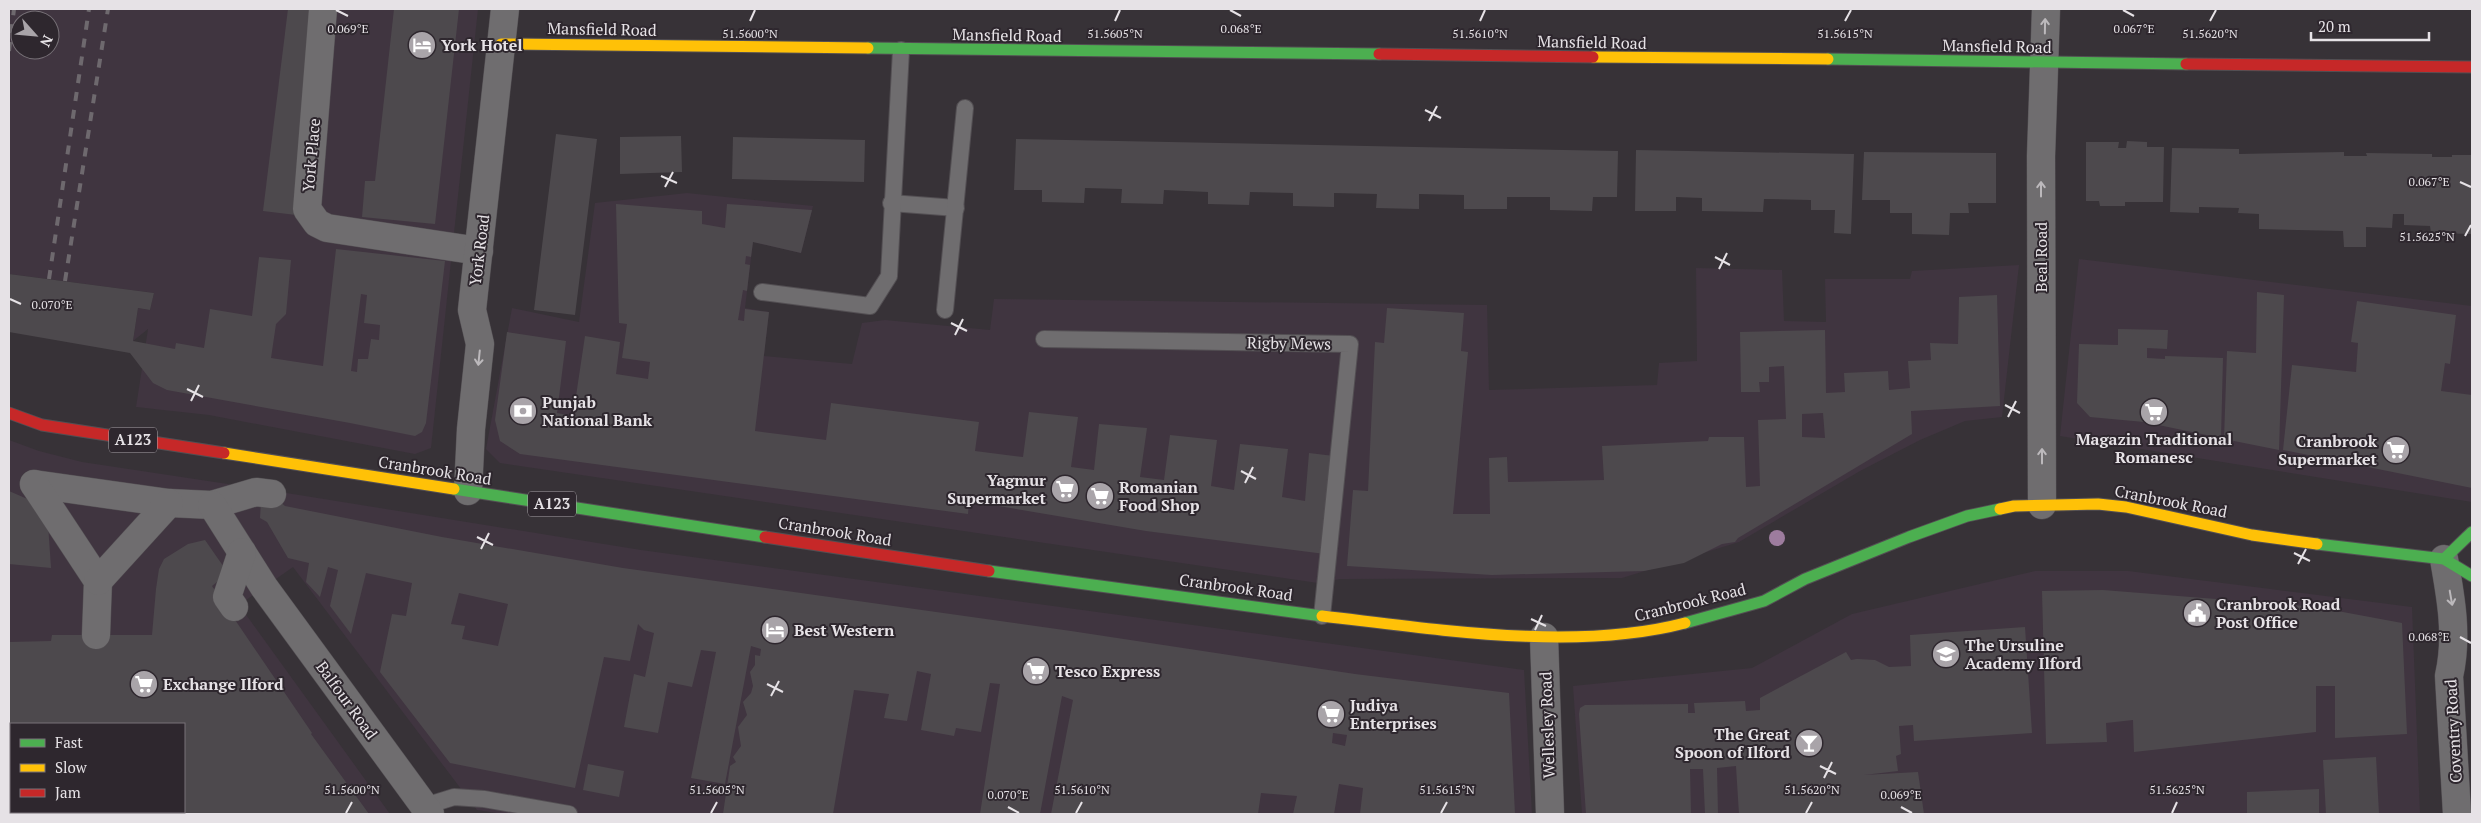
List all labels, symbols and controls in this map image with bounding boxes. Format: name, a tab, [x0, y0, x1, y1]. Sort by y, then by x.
north arrow	[10, 10, 60, 60]
scale bar	[2311, 10, 2428, 42]
text: 20 m	[2318, 16, 2351, 36]
street label: Mansfield Road	[547, 17, 657, 41]
one-way arrow	[2040, 19, 2050, 35]
text: 0.069°E	[327, 21, 369, 36]
text: 0.068°E	[1220, 21, 1262, 36]
text: 0.067°E	[2113, 21, 2155, 36]
street label: Mansfield Road	[952, 23, 1062, 47]
text: 51.5600°N	[722, 26, 778, 41]
text: 51.5605°N	[1087, 26, 1143, 41]
text: 51.5610°N	[1452, 26, 1508, 41]
text: 51.5615°N	[1817, 26, 1873, 41]
text: 51.5620°N	[2182, 26, 2238, 41]
hotel icon: York Hotel	[407, 30, 437, 60]
street label: Mansfield Road	[1537, 30, 1647, 54]
text: N	[36, 32, 58, 51]
place label: York Hotel	[441, 34, 523, 56]
street label: Mansfield Road	[1942, 34, 2052, 58]
street label: York Place	[297, 117, 325, 193]
text: 0.067°E	[2408, 174, 2450, 189]
one-way arrow	[2036, 181, 2046, 198]
street label: York Road	[464, 213, 494, 287]
street label: Beal Road	[2030, 222, 2052, 292]
text: 51.5625°N	[2399, 229, 2455, 244]
text: 0.070°E	[31, 297, 73, 312]
street label: Rigby Mews	[1247, 331, 1331, 355]
one-way arrow	[474, 349, 484, 365]
place label: Punjab National Bank	[542, 391, 653, 431]
bank icon: Punjab National Bank	[508, 396, 538, 426]
supermarket icon: Magazin Traditional Romanesc	[2139, 397, 2169, 427]
road number: A123	[109, 428, 157, 452]
place label: Magazin Traditional Romanesc	[2076, 428, 2232, 468]
place label: Cranbrook Supermarket	[2278, 430, 2378, 470]
supermarket icon: Cranbrook Supermarket	[2381, 435, 2411, 465]
one-way arrow	[2037, 449, 2047, 465]
street label: Cranbrook Road	[377, 450, 493, 490]
place label: Yagmur Supermarket	[947, 469, 1047, 509]
supermarket icon: Yagmur Supermarket	[1050, 474, 1080, 504]
place label: Romanian Food Shop	[1119, 476, 1200, 516]
street label: Cranbrook Road	[2113, 479, 2229, 523]
supermarket icon: Romanian Food Shop	[1085, 481, 1115, 511]
road number: A123	[528, 492, 576, 516]
street label: Cranbrook Road	[777, 511, 893, 551]
street label: Cranbrook Road	[1178, 568, 1294, 606]
street label: Cranbrook Road	[1632, 577, 1748, 627]
one-way arrow	[2447, 589, 2457, 605]
place label: Cranbrook Road Post Office	[2216, 593, 2341, 633]
public building icon: Cranbrook Road Post Office	[2182, 598, 2212, 628]
hotel icon: Best Western	[760, 615, 790, 645]
place label: Best Western	[794, 619, 895, 641]
text: 0.068°E	[2408, 629, 2450, 644]
place label: The Ursuline Academy Ilford	[1965, 634, 2082, 674]
school or university icon: The Ursuline Academy Ilford	[1931, 639, 1961, 669]
street label: Balfour Road	[311, 656, 383, 744]
supermarket icon: Tesco Express	[1021, 656, 1051, 686]
place label: Tesco Express	[1055, 660, 1160, 682]
supermarket icon: Exchange Ilford	[129, 669, 159, 699]
street label: Wellesley Road	[1534, 671, 1560, 779]
place label: Exchange Ilford	[163, 673, 284, 695]
street label: Coventry Road	[2439, 678, 2467, 783]
place label: Judiya Enterprises	[1350, 694, 1437, 734]
supermarket icon: Judiya Enterprises	[1316, 699, 1346, 729]
legend	[10, 723, 185, 813]
place label: The Great Spoon of Ilford	[1675, 723, 1791, 763]
bar icon: The Great Spoon of Ilford	[1794, 728, 1824, 758]
text: Fast	[55, 732, 83, 752]
text: Slow	[55, 757, 88, 777]
text: Jam	[55, 782, 81, 802]
text: 51.5600°N	[324, 782, 380, 797]
text: 51.5605°N	[689, 782, 745, 797]
text: 51.5610°N	[1054, 782, 1110, 797]
text: 51.5615°N	[1419, 782, 1475, 797]
text: 51.5620°N	[1784, 782, 1840, 797]
text: 51.5625°N	[2149, 782, 2205, 797]
text: 0.070°E	[987, 787, 1029, 802]
text: 0.069°E	[1880, 787, 1922, 802]

